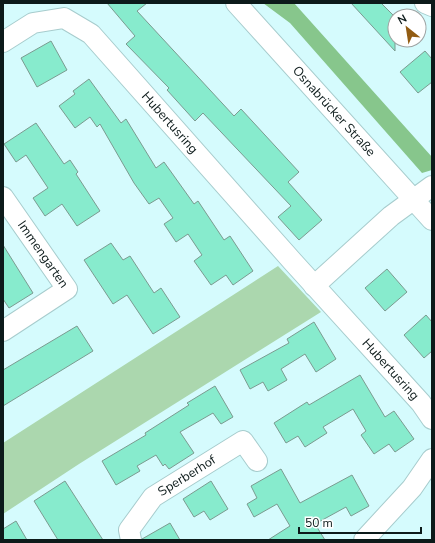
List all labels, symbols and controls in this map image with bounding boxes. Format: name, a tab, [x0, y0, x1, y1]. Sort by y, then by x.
north arrow	[387, 8, 427, 48]
text: N	[395, 11, 410, 28]
street label: Osnabrücker Straße	[288, 62, 380, 161]
street label: Hubertusring	[137, 88, 202, 158]
street label: Immengarten	[13, 217, 73, 292]
street label: Hubertusring	[358, 335, 423, 404]
street label: Sperberhof	[155, 451, 220, 501]
scale bar	[299, 509, 421, 535]
text: 50 m	[305, 515, 333, 531]

